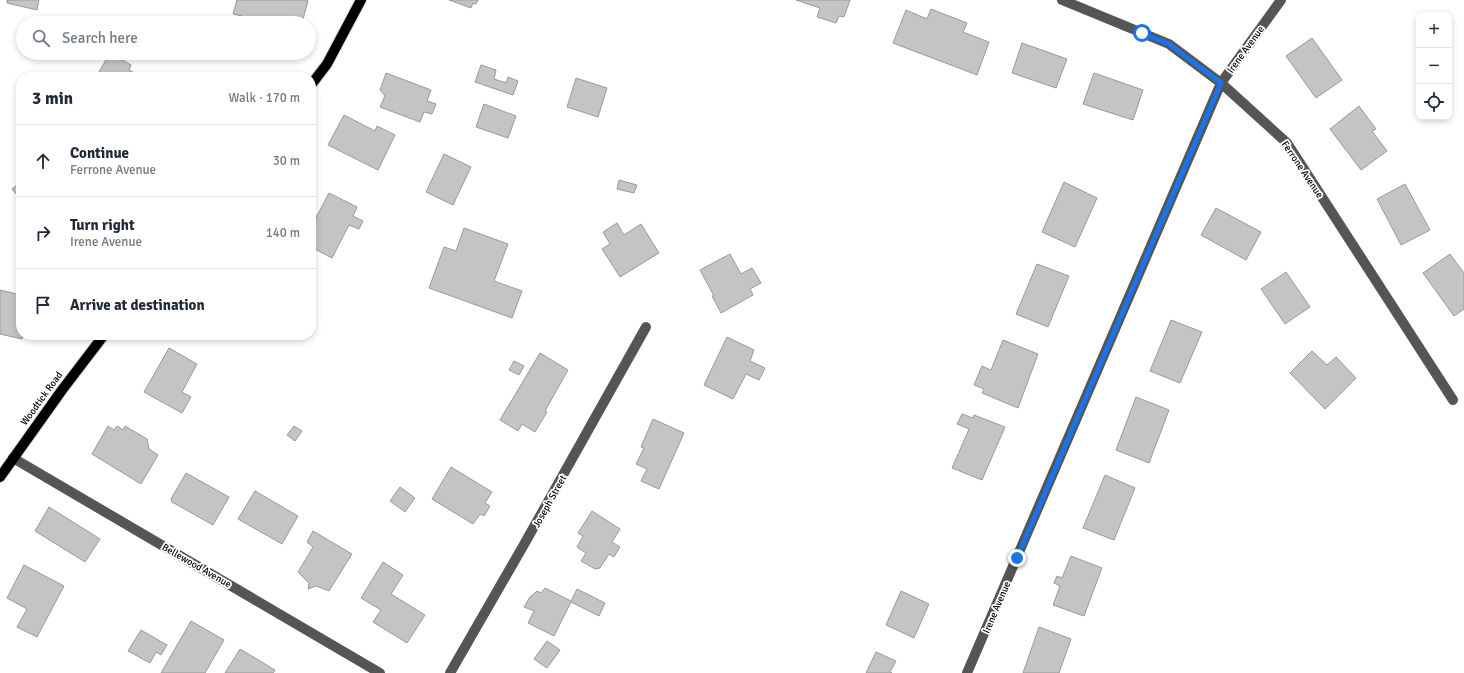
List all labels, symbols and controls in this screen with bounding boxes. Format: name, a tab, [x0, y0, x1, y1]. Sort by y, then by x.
map controls	[1416, 12, 1452, 120]
button: +	[1416, 12, 1452, 48]
search box	[16, 16, 316, 60]
route start	[1133, 24, 1151, 42]
street label: Irene Avenue	[1225, 24, 1267, 76]
icon: search	[30, 27, 52, 49]
text: Search here	[62, 29, 138, 47]
button: −	[1416, 48, 1452, 84]
button: locate	[1416, 84, 1452, 120]
text: 3 min	[32, 88, 73, 109]
text: Walk · 170 m	[229, 90, 300, 106]
street label: Ferrone Avenue	[1279, 139, 1326, 200]
text: Continue	[70, 144, 129, 162]
icon: ahead	[32, 150, 54, 172]
text: 30 m	[273, 153, 300, 169]
text: Ferrone Avenue	[70, 162, 156, 178]
text: Turn right	[70, 216, 135, 234]
icon: right	[32, 222, 54, 244]
text: 140 m	[266, 225, 300, 241]
text: Irene Avenue	[70, 234, 142, 250]
icon: arrive	[32, 294, 54, 316]
text: Arrive at destination	[70, 296, 205, 314]
street label: Woodtick Road	[18, 369, 65, 428]
street label: Joseph Street	[531, 473, 569, 530]
street label: Bellewood Avenue	[160, 541, 233, 591]
route end	[1008, 549, 1026, 567]
street label: Irene Avenue	[981, 580, 1013, 635]

